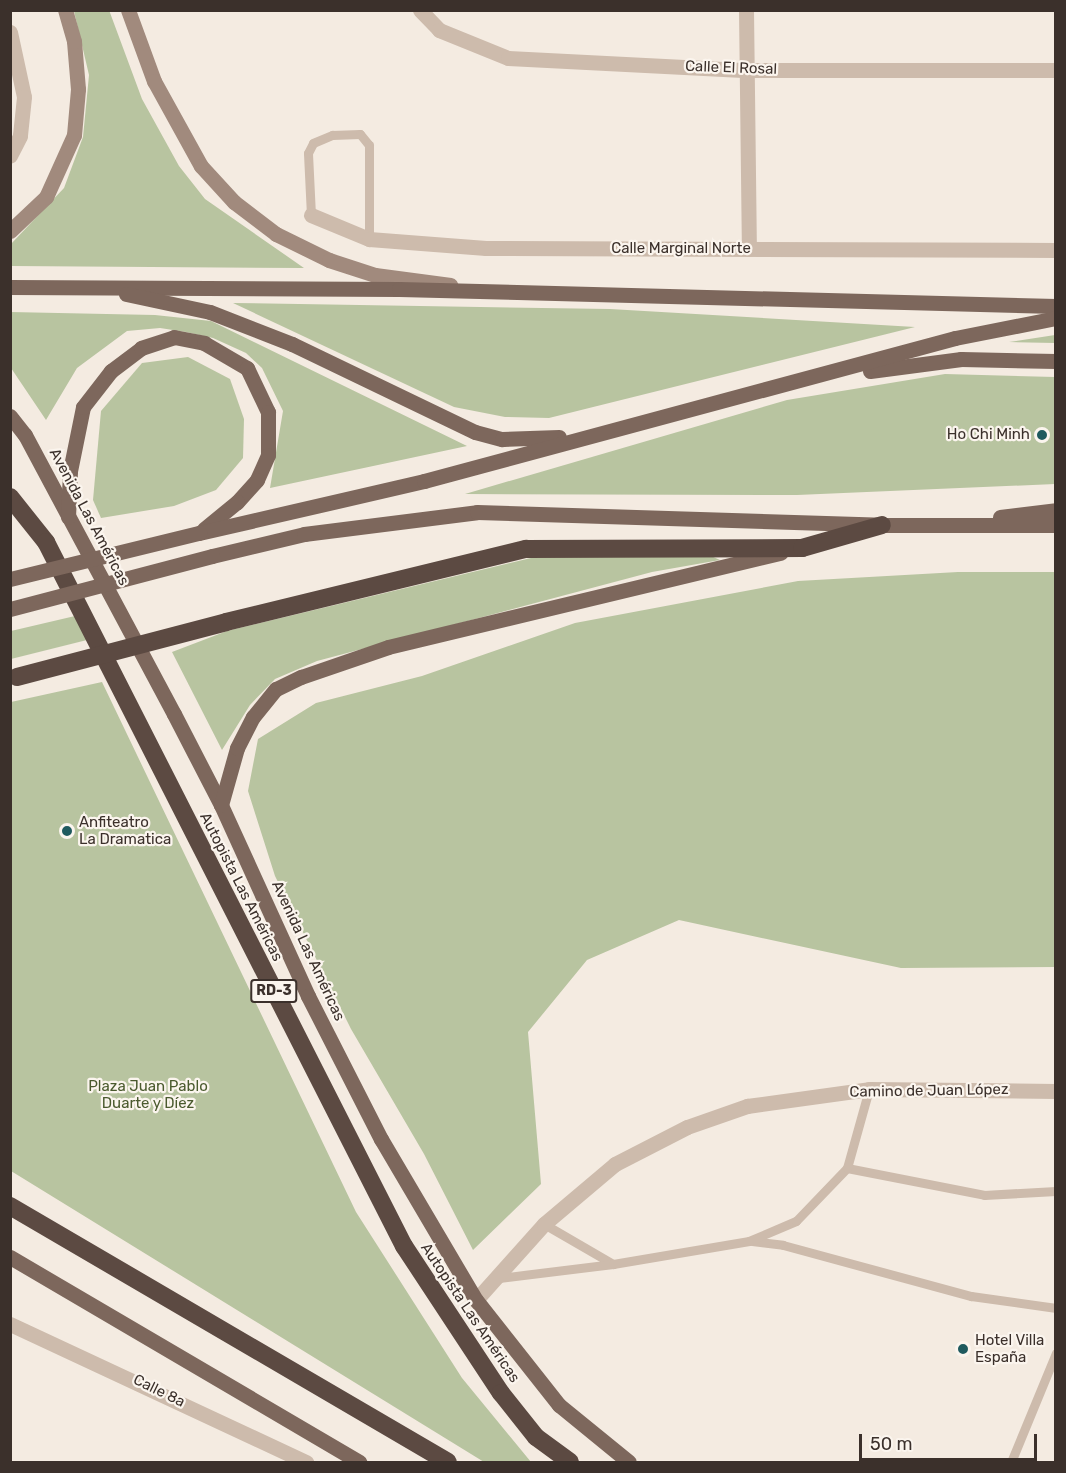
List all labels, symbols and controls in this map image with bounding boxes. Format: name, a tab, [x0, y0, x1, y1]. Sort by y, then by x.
street label: Calle El Rosal	[685, 57, 777, 79]
street label: Calle Marginal Norte	[611, 240, 751, 258]
place label: Ho Chi Minh	[947, 426, 1030, 444]
marker: Ho Chi Minh	[1035, 428, 1049, 442]
street label: Avenida Las Américas	[45, 445, 133, 589]
street label: Autopista Las Américas	[196, 809, 286, 965]
place label: Anfiteatro La Dramatica	[79, 813, 171, 848]
marker: Anfiteatro La Dramatica	[60, 824, 74, 838]
street label: Avenida Las Américas	[268, 878, 348, 1024]
road number: RD-3	[250, 980, 298, 1002]
park label: Plaza Juan Pablo Duarte y Díez	[88, 1077, 208, 1112]
street label: Camino de Juan López	[849, 1081, 1009, 1101]
street label: Autopista Las Américas	[416, 1240, 524, 1386]
place label: Hotel Villa España	[975, 1331, 1045, 1366]
marker: Hotel Villa España	[956, 1342, 970, 1356]
street label: Calle 8a	[130, 1371, 188, 1411]
scale bar	[862, 1422, 1040, 1460]
text: 50 m	[870, 1433, 913, 1455]

